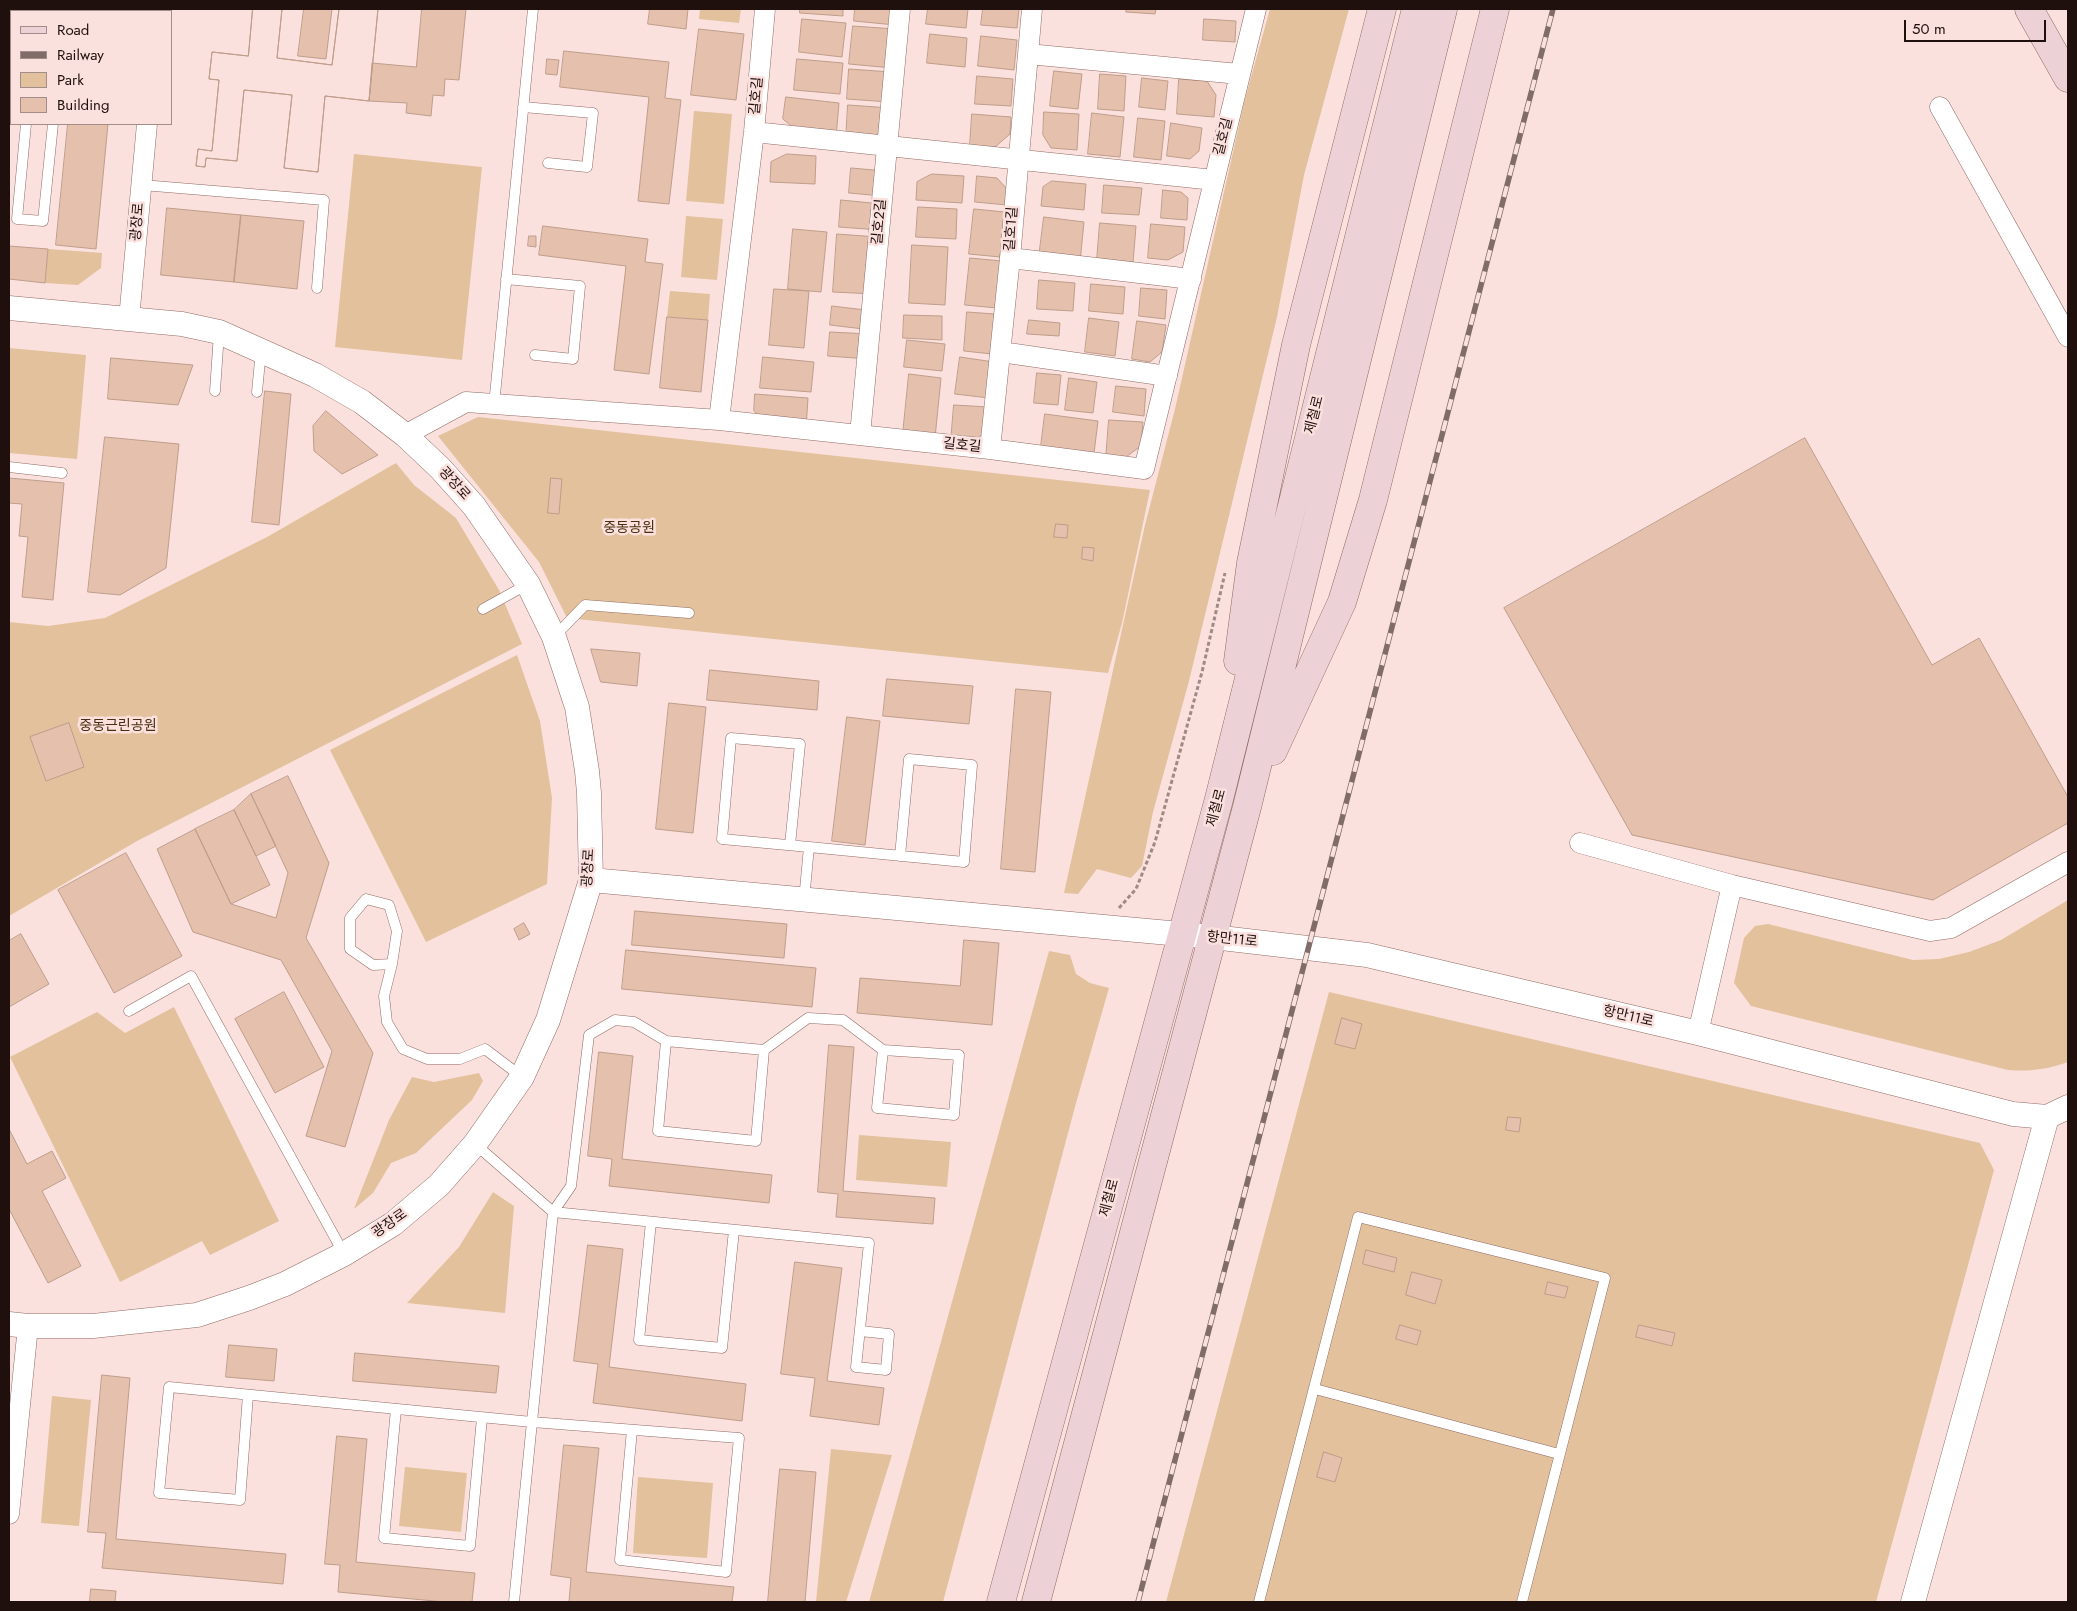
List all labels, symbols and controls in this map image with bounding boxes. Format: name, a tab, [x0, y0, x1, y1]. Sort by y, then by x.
legend	[10, 10, 172, 125]
scale bar	[1907, 10, 2050, 42]
text: 50 m	[1912, 18, 1946, 40]
text: Road	[57, 19, 89, 41]
text: Railway	[57, 44, 104, 66]
text: Park	[57, 69, 84, 91]
street label: 길호길	[747, 76, 767, 116]
text: Building	[57, 94, 109, 116]
street label: 길호길	[1211, 116, 1237, 158]
street label: 길호2길	[870, 198, 890, 246]
street label: 광장로	[128, 202, 148, 242]
street label: 길호1길	[1002, 206, 1022, 252]
street label: 제철로	[1302, 394, 1328, 436]
street label: 길호길	[942, 436, 982, 456]
street label: 광장로	[435, 464, 473, 504]
park label: 중동공원	[603, 521, 655, 537]
park label: 중동근린공원	[79, 719, 157, 735]
street label: 제철로	[1204, 787, 1230, 829]
street label: 광장로	[580, 848, 598, 888]
street label: 항만11로	[1206, 929, 1258, 951]
street label: 항만11로	[1601, 1003, 1655, 1031]
street label: 제철로	[1097, 1177, 1123, 1219]
street label: 광장로	[369, 1206, 411, 1242]

